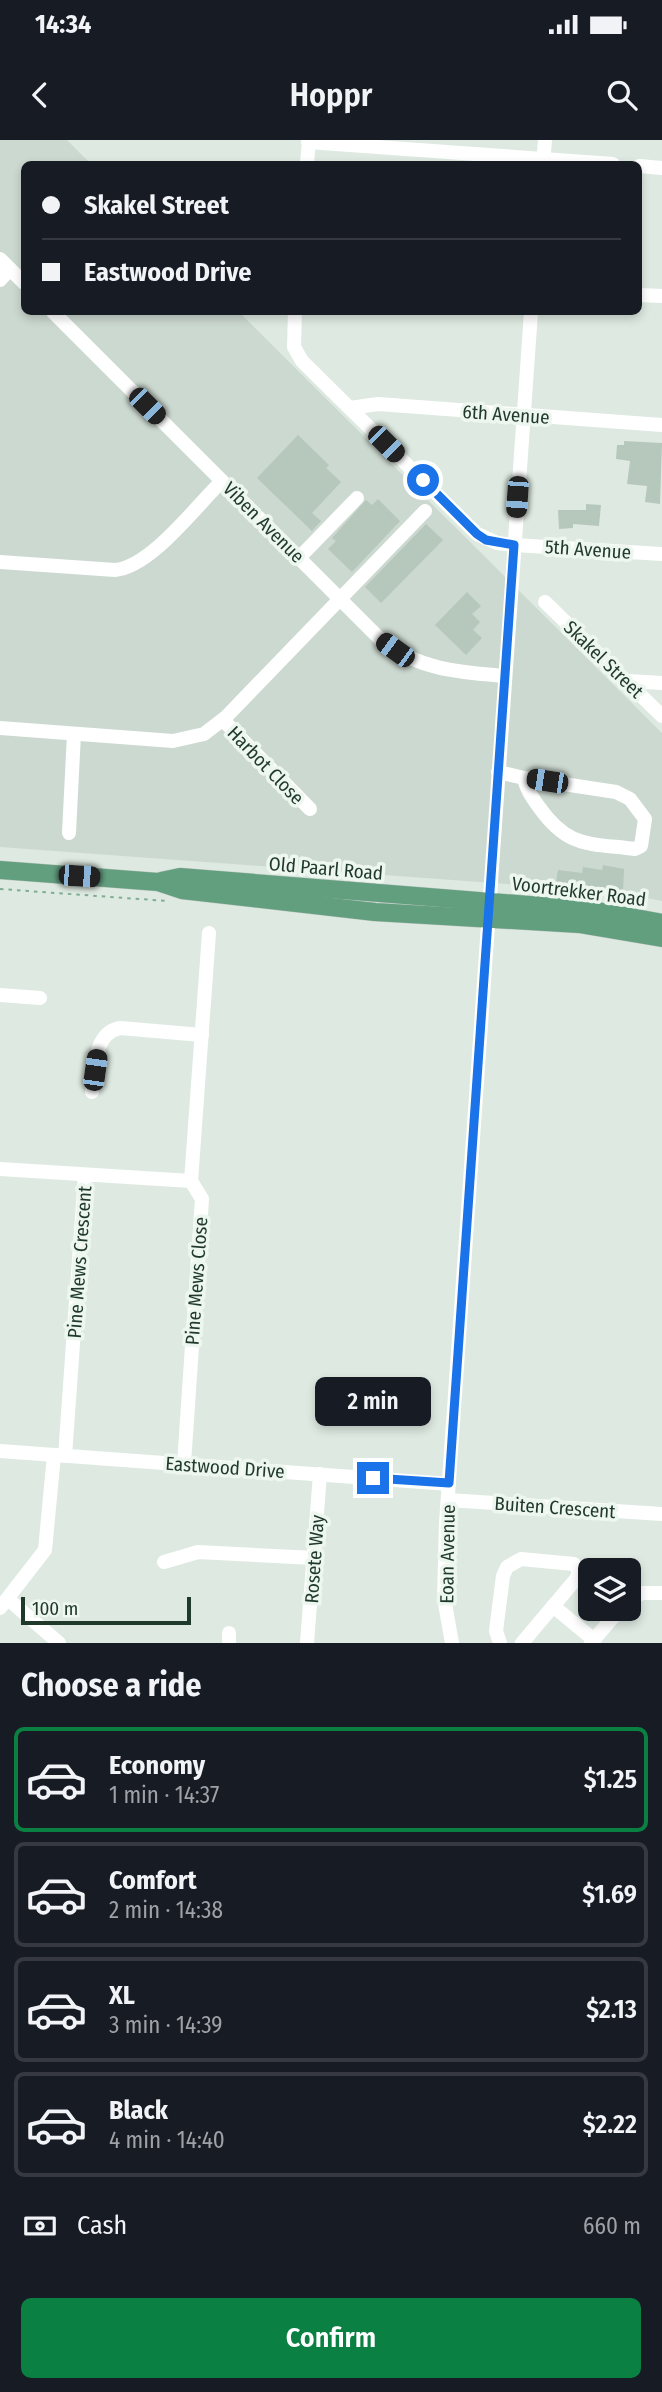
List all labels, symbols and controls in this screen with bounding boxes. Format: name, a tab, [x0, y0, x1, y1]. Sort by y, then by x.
text: 14:34	[35, 9, 91, 40]
icon: back	[21, 76, 59, 114]
text: Hoppr	[290, 76, 372, 114]
icon: search	[603, 76, 641, 114]
text: Skakel Street	[84, 190, 229, 221]
text: Eastwood Drive	[84, 257, 252, 288]
car	[125, 384, 170, 428]
street label: 6th Avenue	[462, 400, 550, 429]
car	[364, 422, 409, 466]
route start	[407, 464, 439, 496]
car	[506, 475, 529, 519]
street label: Viben Avenue	[218, 477, 309, 568]
street label: 5th Avenue	[544, 535, 632, 564]
street label: Skakel Street	[559, 616, 649, 703]
car	[372, 629, 419, 671]
street label: Harbot Close	[223, 721, 309, 809]
car	[525, 767, 570, 795]
street label: Old Paarl Road	[268, 852, 384, 885]
car	[58, 864, 101, 888]
street label: Voortrekker Road	[511, 872, 647, 911]
car	[82, 1048, 109, 1092]
street label: Pine Mews Crescent	[63, 1184, 96, 1339]
street label: Pine Mews Close	[181, 1216, 212, 1346]
callout: 2 min	[315, 1376, 431, 1426]
text: 2 min	[347, 1387, 399, 1415]
street label: Eastwood Drive	[165, 1452, 285, 1483]
route end	[357, 1462, 389, 1494]
street label: Buiten Crescent	[494, 1492, 617, 1523]
street label: Eoan Avenue	[435, 1504, 460, 1604]
street label: Rosete Way	[300, 1514, 329, 1604]
map controls	[578, 1558, 641, 1621]
button: layers	[578, 1558, 641, 1621]
scale bar	[21, 1594, 191, 1626]
text: 100 m	[32, 1597, 78, 1620]
text: Choose a ride	[21, 1666, 202, 1704]
icon: car	[25, 1748, 88, 1811]
text: Economy	[109, 1750, 205, 1781]
text: $1.25	[584, 1764, 637, 1795]
text: 1 min · 14:37	[109, 1781, 219, 1809]
icon: car	[25, 1863, 88, 1926]
text: Comfort	[109, 1865, 197, 1896]
text: $1.69	[582, 1879, 637, 1910]
text: 2 min · 14:38	[109, 1896, 223, 1924]
icon: car	[25, 1978, 88, 2041]
text: XL	[109, 1980, 135, 2011]
text: $2.13	[586, 1994, 637, 2025]
text: 3 min · 14:39	[109, 2011, 223, 2039]
icon: car	[25, 2093, 88, 2156]
text: Black	[109, 2095, 168, 2126]
text: $2.22	[583, 2109, 637, 2140]
text: 4 min · 14:40	[109, 2126, 225, 2154]
icon: cash	[21, 2207, 59, 2245]
text: Cash	[77, 2210, 127, 2241]
text: 660 m	[583, 2212, 641, 2240]
button: Confirm	[21, 2298, 641, 2378]

